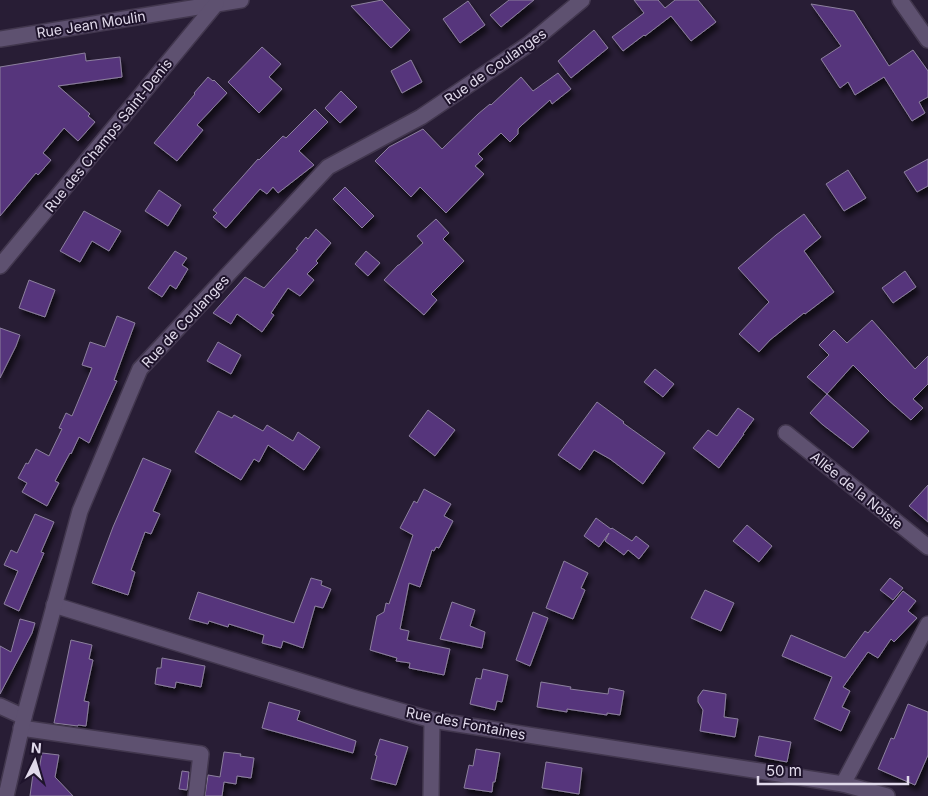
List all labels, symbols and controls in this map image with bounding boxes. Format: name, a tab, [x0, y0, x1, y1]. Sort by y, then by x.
street label: Rue Jean Moulin	[35, 7, 147, 41]
street label: Rue de Coulanges	[441, 24, 549, 108]
street label: Rue des Champs Saint-Denis	[41, 55, 175, 215]
street label: Rue de Coulanges	[138, 271, 232, 371]
street label: Allée de la Noisie	[807, 448, 907, 532]
street label: Rue des Fontaines	[405, 703, 527, 743]
north arrow	[10, 736, 60, 786]
text: N	[30, 739, 42, 756]
scale bar	[758, 754, 908, 786]
text: 50 m	[766, 761, 802, 780]

